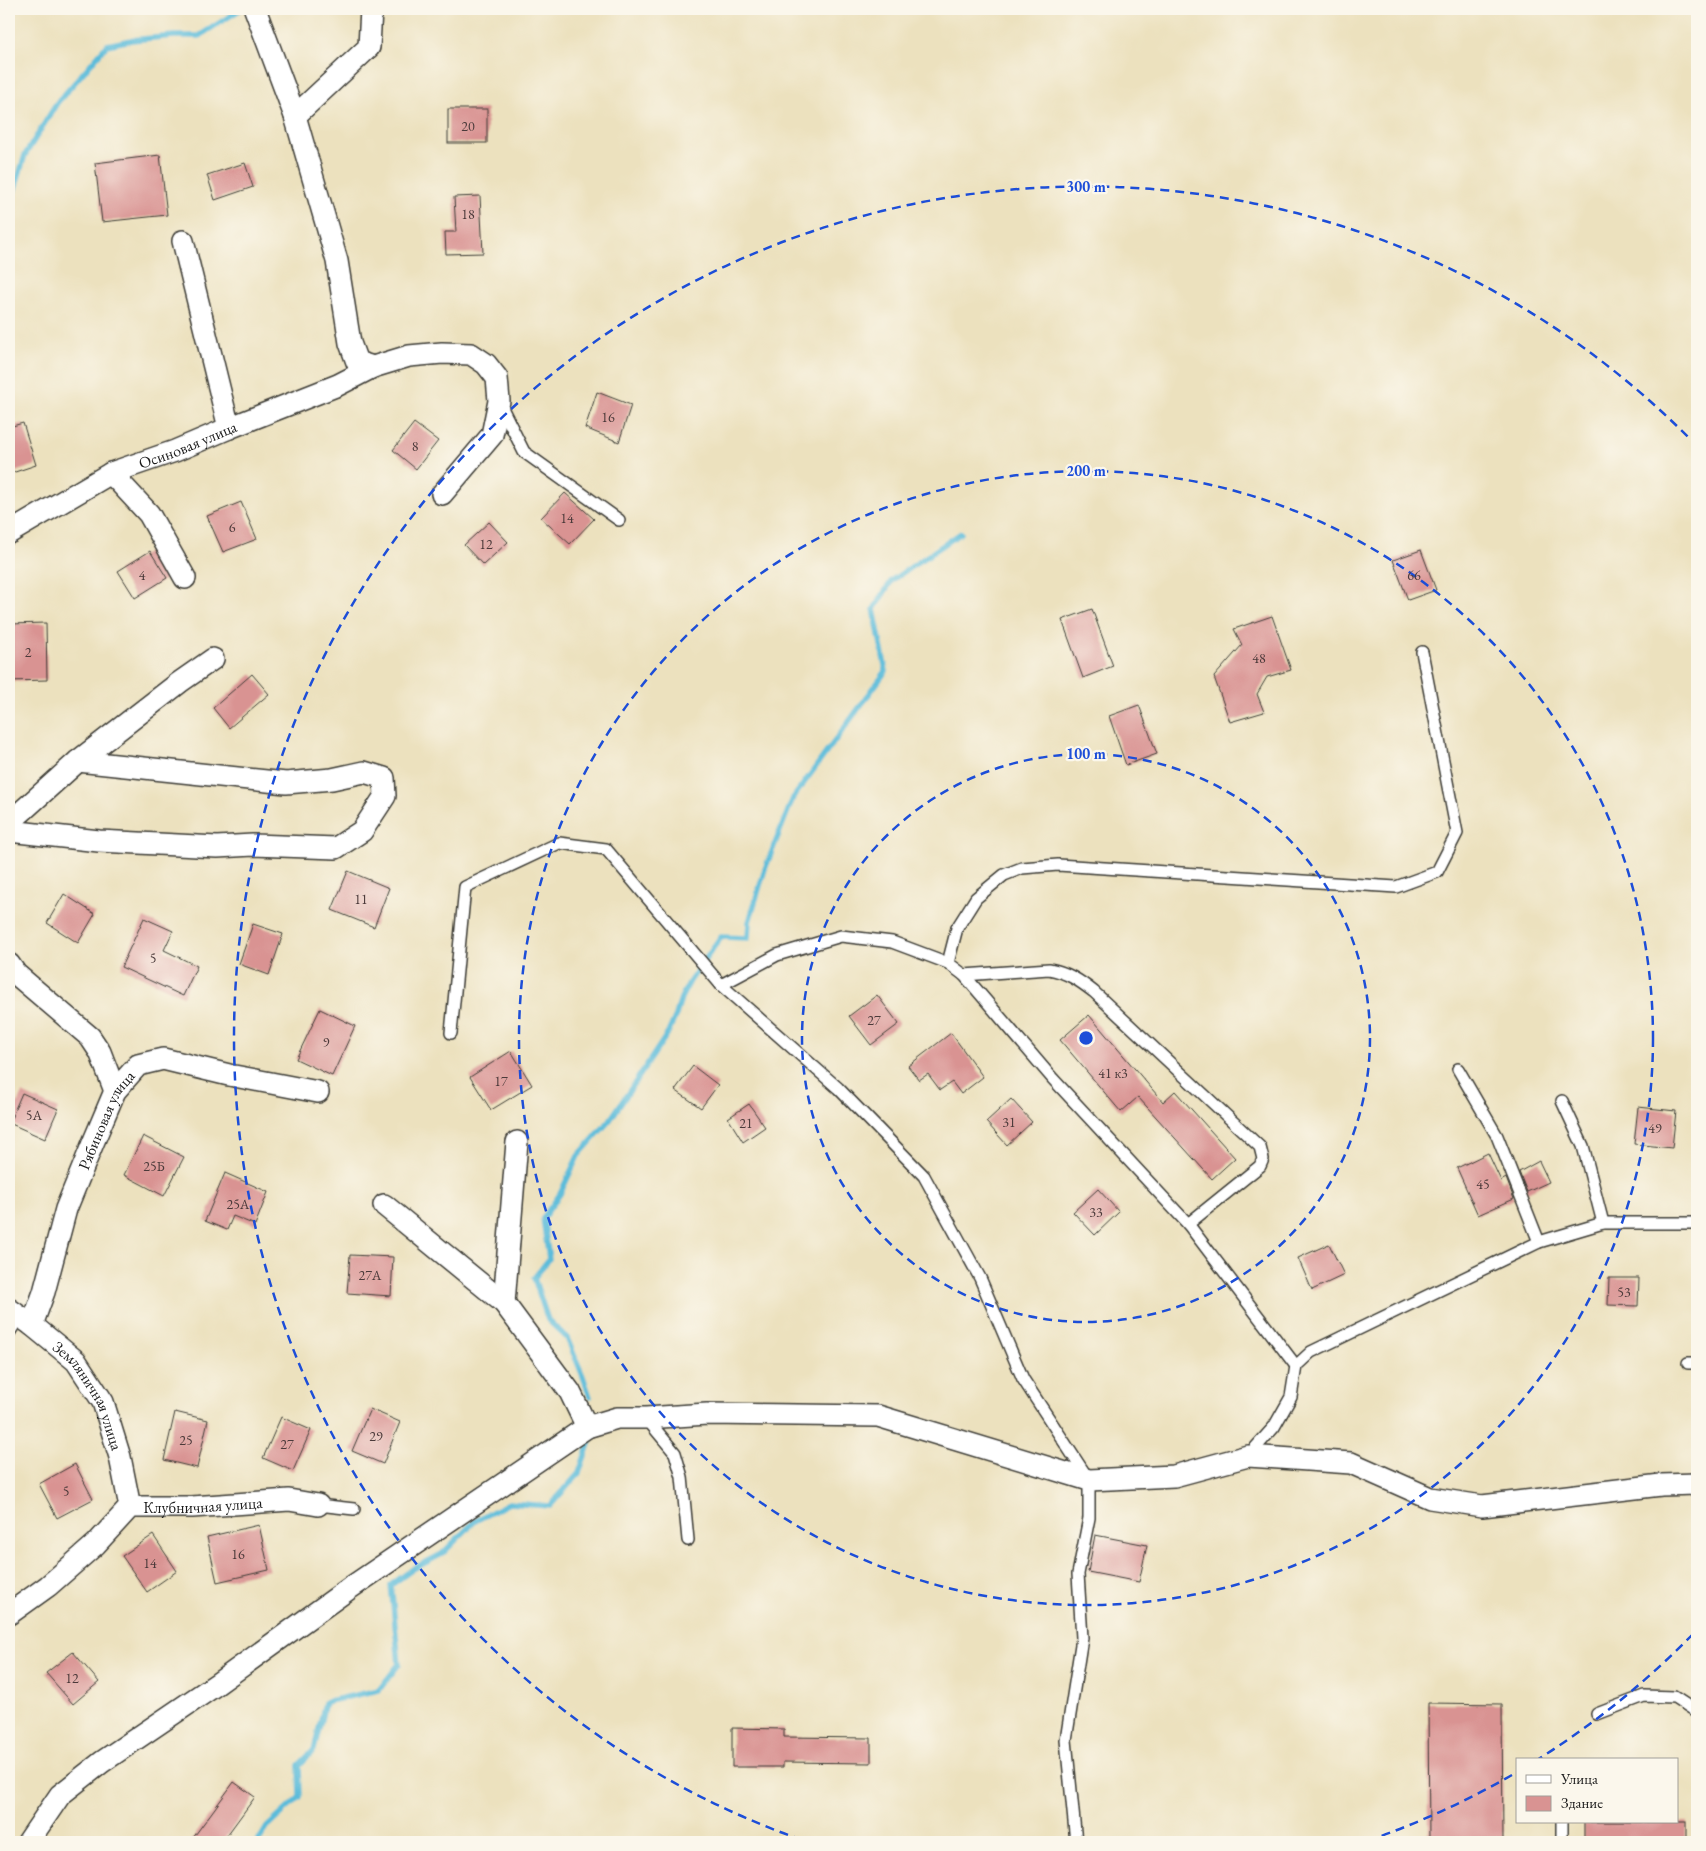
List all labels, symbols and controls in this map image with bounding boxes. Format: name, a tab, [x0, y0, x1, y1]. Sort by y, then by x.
house number: 20	[461, 117, 475, 135]
text: 300 m	[1066, 177, 1106, 196]
house number: 18	[461, 205, 475, 223]
house number: 16	[601, 408, 615, 426]
street label: Осиновая улица	[136, 415, 240, 473]
house number: 8	[412, 437, 419, 455]
text: 200 m	[1066, 461, 1106, 480]
house number: 14	[560, 509, 574, 527]
house number: 6	[229, 518, 236, 536]
house number: 12	[479, 535, 493, 553]
house number: 4	[139, 566, 146, 584]
house number: 66	[1407, 566, 1421, 584]
house number: 2	[25, 643, 32, 661]
house number: 48	[1252, 649, 1266, 667]
text: 100 m	[1066, 744, 1106, 763]
house number: 11	[354, 890, 368, 908]
house number: 5	[150, 949, 156, 967]
house number: 27	[867, 1011, 881, 1029]
centre of rings	[1077, 1029, 1095, 1047]
house number: 9	[323, 1033, 330, 1051]
house number: 41 к3	[1098, 1064, 1128, 1082]
street label: Рябиновая улица	[73, 1065, 140, 1173]
house number: 17	[494, 1072, 508, 1090]
house number: 5А	[26, 1106, 43, 1124]
house number: 31	[1002, 1113, 1016, 1131]
house number: 21	[739, 1114, 753, 1132]
house number: 49	[1648, 1119, 1662, 1137]
house number: 25Б	[143, 1157, 165, 1175]
house number: 45	[1476, 1175, 1490, 1193]
house number: 25А	[226, 1195, 250, 1213]
house number: 33	[1089, 1203, 1103, 1221]
house number: 27А	[358, 1266, 382, 1284]
house number: 53	[1617, 1283, 1631, 1301]
street label: Земляничная улица	[49, 1336, 128, 1453]
house number: 29	[369, 1427, 383, 1445]
house number: 25	[179, 1431, 193, 1449]
house number: 27	[280, 1435, 294, 1453]
house number: 5	[63, 1482, 69, 1500]
street label: Клубничная улица	[143, 1491, 264, 1518]
house number: 16	[231, 1545, 245, 1563]
house number: 14	[143, 1554, 157, 1572]
house number: 12	[65, 1669, 79, 1687]
legend	[1516, 1758, 1678, 1824]
text: Улица	[1560, 1769, 1598, 1788]
text: Здание	[1561, 1793, 1603, 1812]

